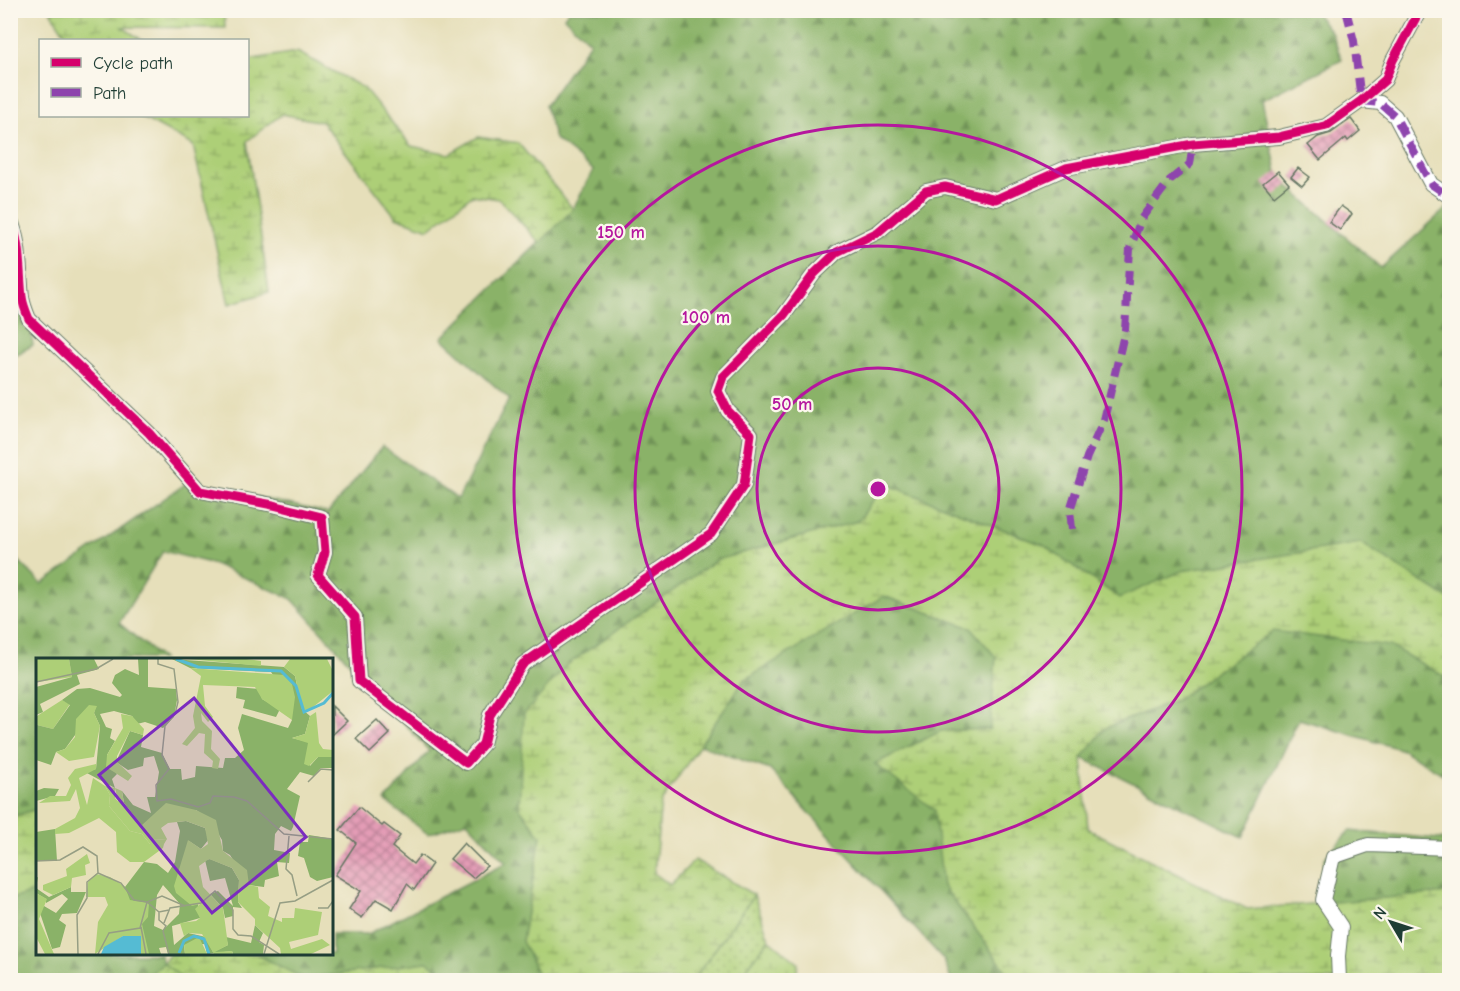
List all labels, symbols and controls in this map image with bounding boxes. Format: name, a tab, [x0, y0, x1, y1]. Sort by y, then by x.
legend	[39, 39, 249, 117]
text: Cycle path	[93, 53, 173, 74]
text: Path	[93, 83, 126, 104]
text: 150 m	[597, 222, 645, 243]
text: 100 m	[682, 307, 730, 328]
text: 50 m	[772, 394, 812, 415]
centre of rings	[868, 479, 888, 499]
inset map	[36, 658, 333, 955]
north arrow	[1361, 892, 1421, 952]
text: N	[1370, 903, 1390, 923]

